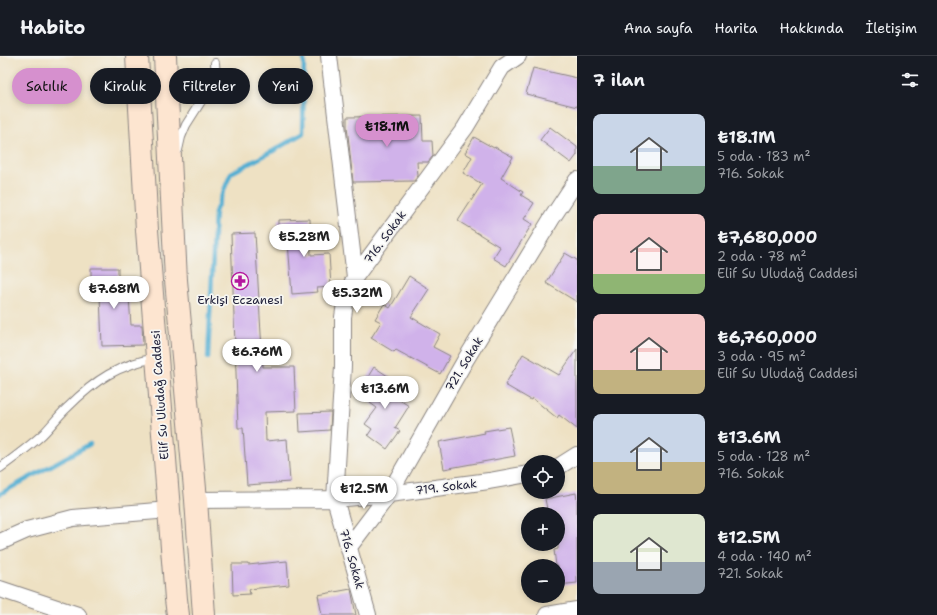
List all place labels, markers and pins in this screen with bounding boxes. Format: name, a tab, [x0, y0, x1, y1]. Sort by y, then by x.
pin: ₺18.1M	[354, 114, 420, 148]
pin: ₺5.28M	[271, 224, 337, 258]
pharmacy icon: Erkişi Eczanesi	[230, 271, 250, 291]
pin: ₺7.68M	[81, 276, 147, 310]
pin: ₺5.32M	[324, 280, 390, 314]
place label: Erkişi Eczanesi	[197, 292, 283, 308]
pin: ₺6.76M	[224, 339, 290, 373]
pin: ₺13.6M	[352, 376, 418, 410]
pin: ₺12.5M	[331, 476, 397, 510]

